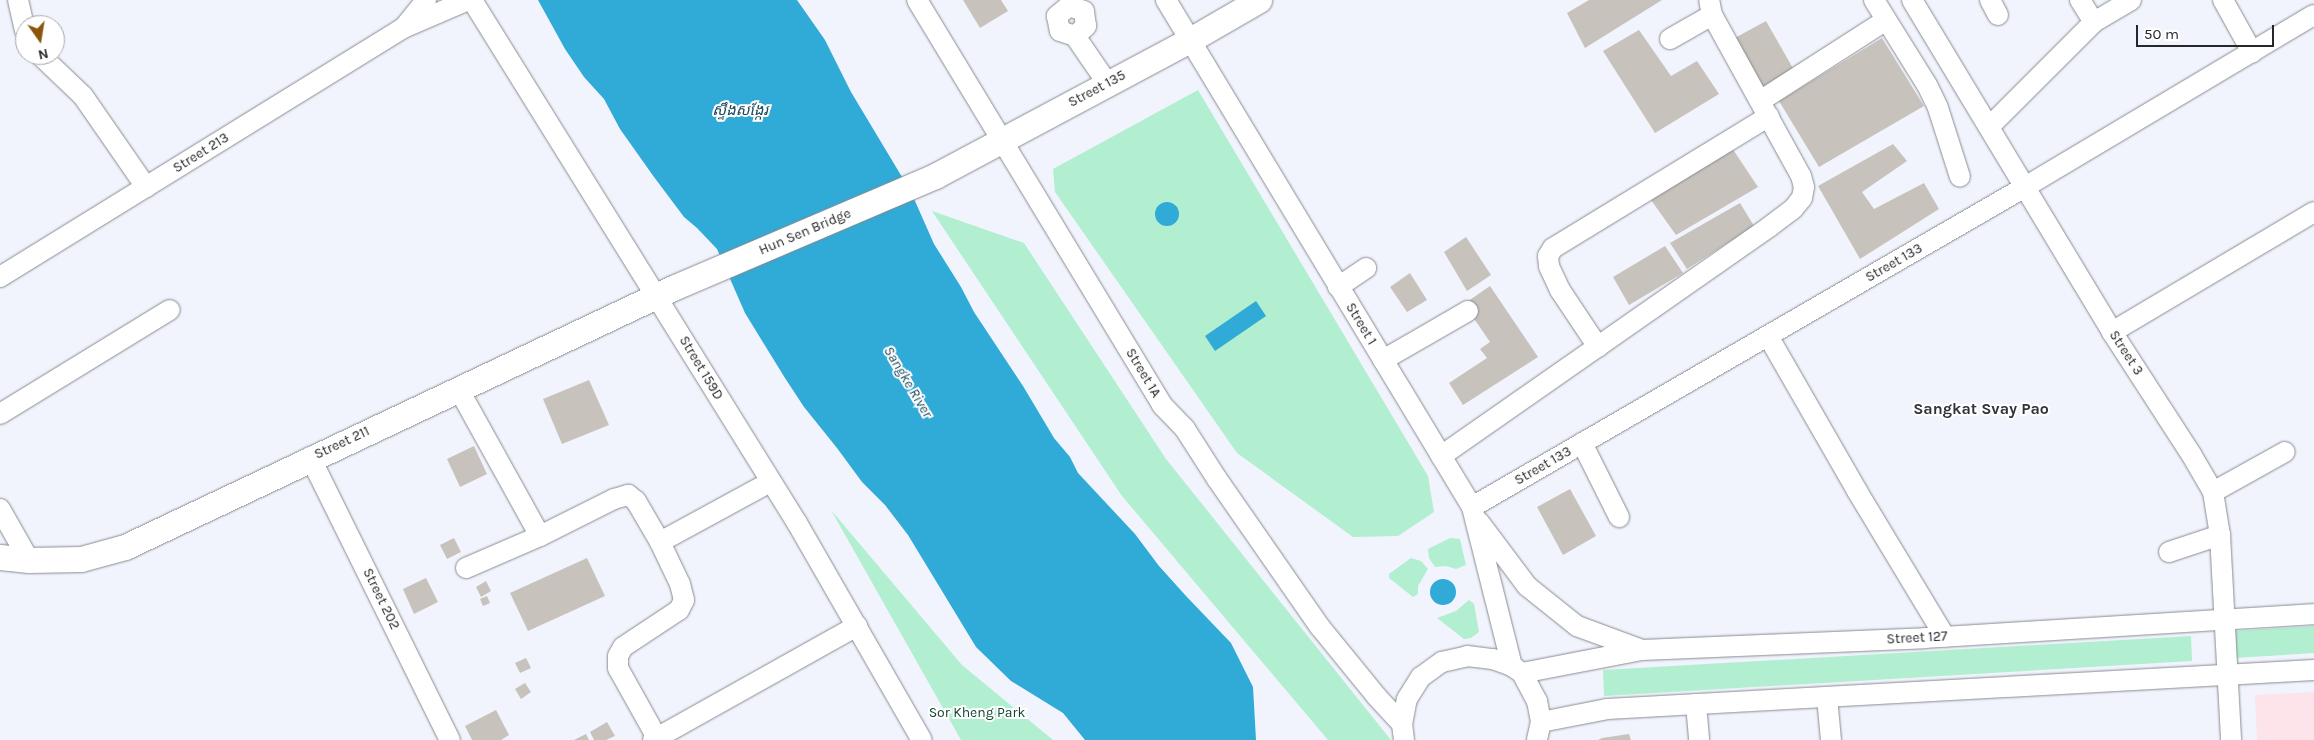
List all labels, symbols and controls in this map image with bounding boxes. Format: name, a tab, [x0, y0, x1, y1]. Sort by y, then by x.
north arrow	[15, 15, 65, 65]
scale bar	[2139, 15, 2276, 47]
text: 50 m	[2144, 25, 2179, 43]
text: N	[36, 45, 50, 64]
street label: Street 135	[1065, 67, 1129, 111]
water label: ស្ទឹងសង្កែរ	[712, 102, 768, 120]
street label: Street 213	[170, 129, 232, 177]
street label: Hun Sen Bridge	[756, 205, 854, 259]
street label: Street 133	[1863, 240, 1925, 286]
street label: Street 1	[1342, 300, 1380, 348]
street label: Street 3	[2105, 327, 2147, 379]
street label: Street 159D	[675, 333, 727, 403]
water label: Sangke River	[880, 343, 936, 421]
street label: Street 1A	[1122, 345, 1164, 401]
district label: Sangkat Svay Pao	[1913, 399, 2049, 419]
street label: Street 211	[312, 423, 372, 463]
street label: Street 133	[1512, 443, 1574, 489]
street label: Street 202	[359, 566, 403, 632]
street label: Street 127	[1886, 628, 1948, 648]
park label: Sor Kheng Park	[929, 705, 1025, 721]

